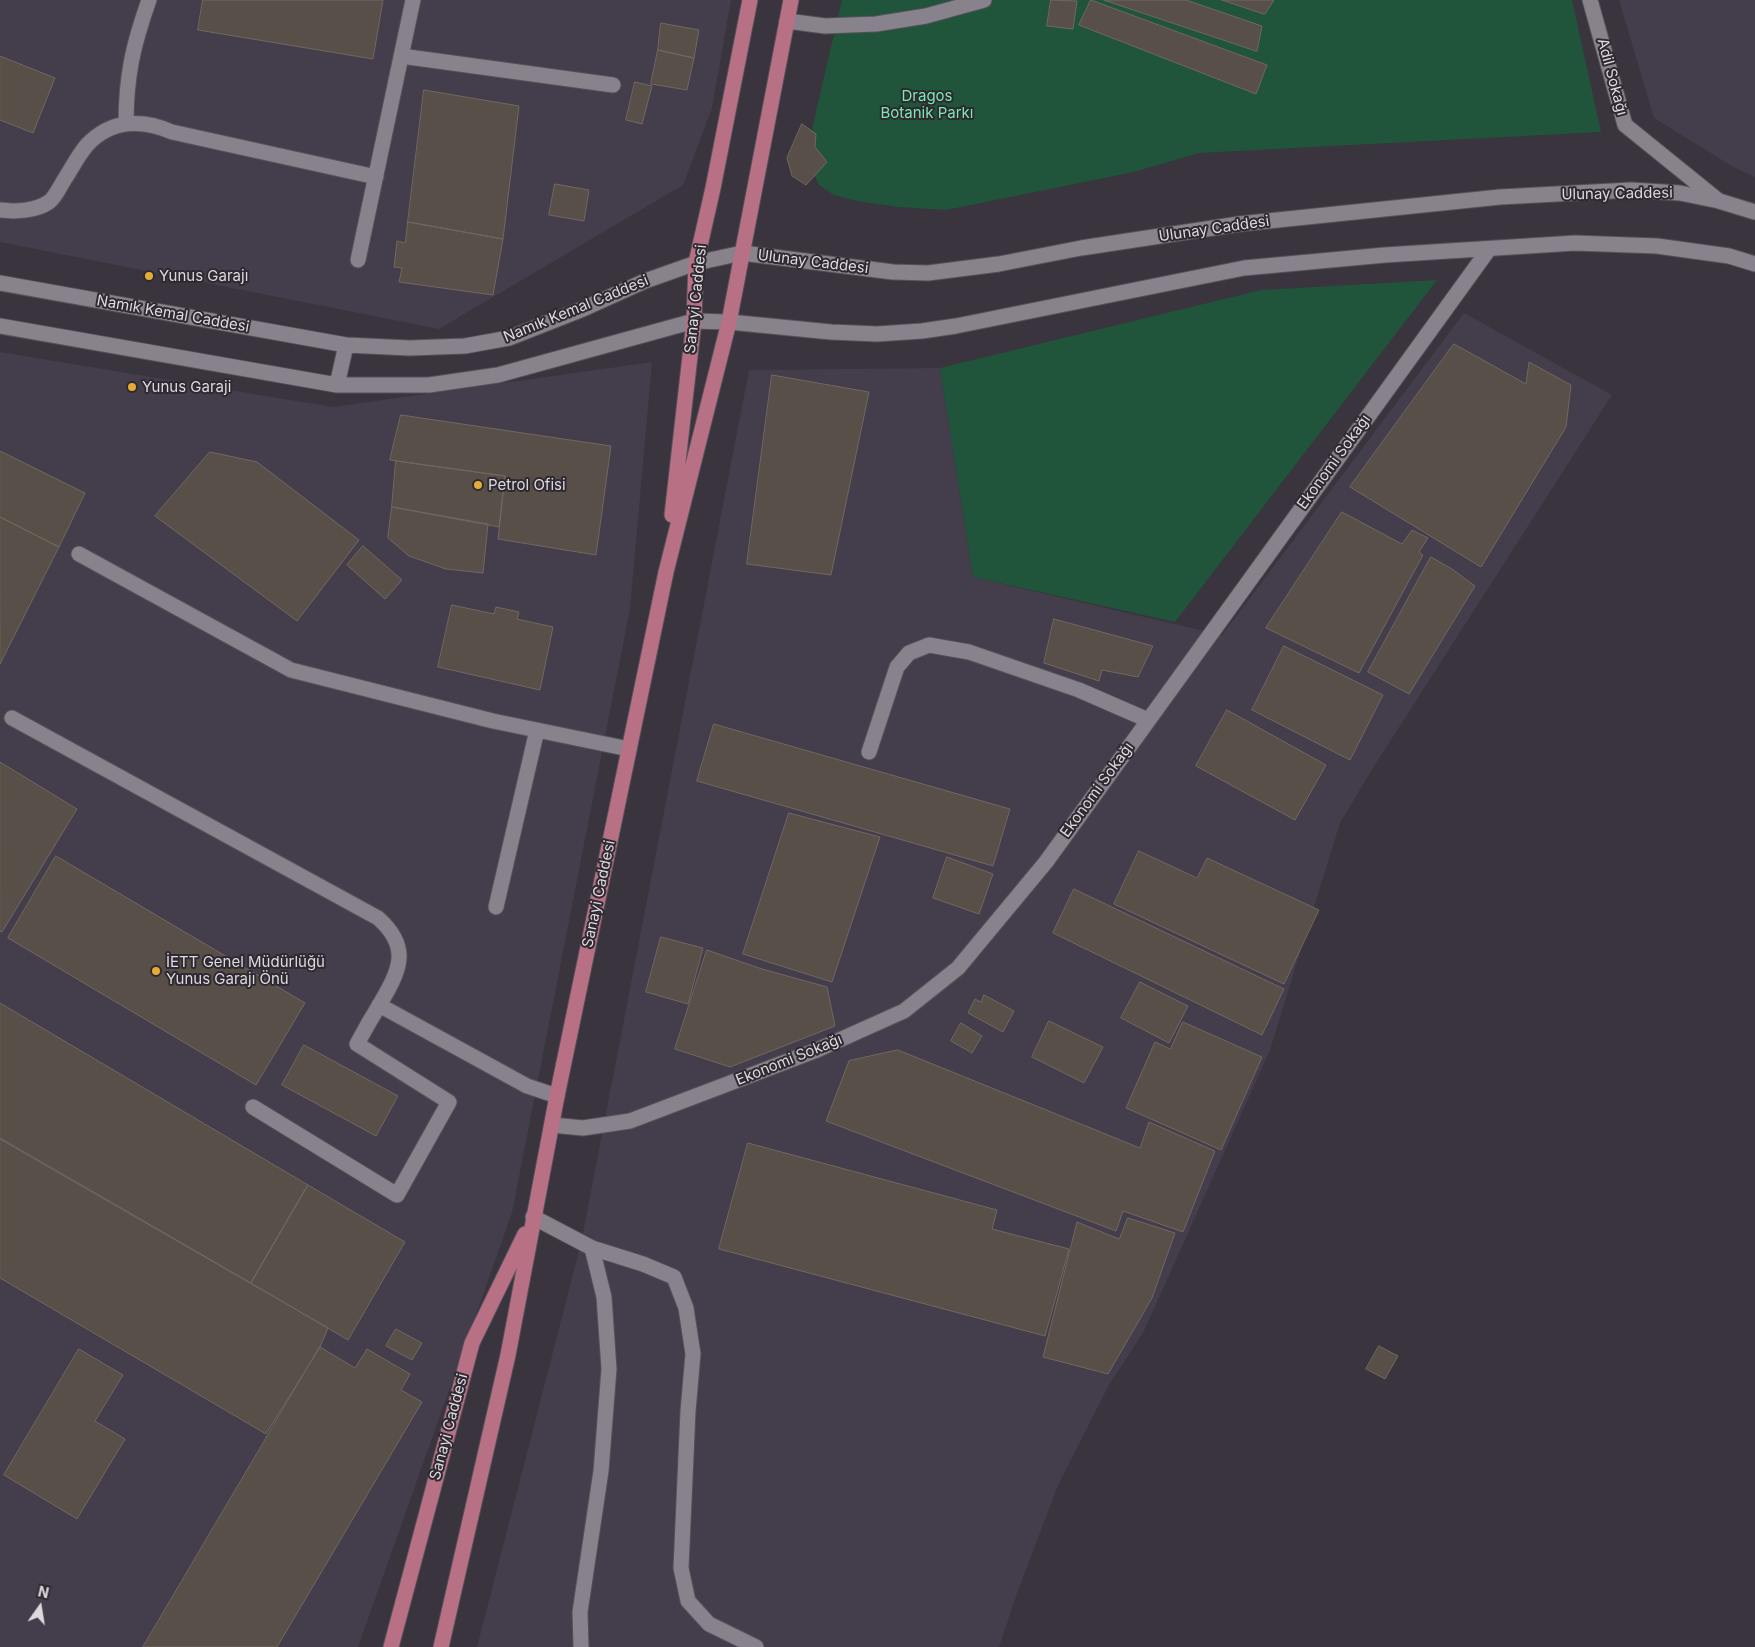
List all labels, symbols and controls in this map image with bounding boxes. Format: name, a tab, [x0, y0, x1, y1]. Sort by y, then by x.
street label: Adil Sokağı	[1593, 36, 1631, 118]
park label: Dragos Botanik Parkı	[881, 87, 973, 122]
street label: Ulunay Caddesi	[1561, 184, 1673, 204]
street label: Ulunay Caddesi	[1158, 212, 1270, 246]
street label: Sanayi Caddesi	[681, 244, 711, 354]
street label: Ulunay Caddesi	[757, 246, 869, 278]
place label: Yunus Garajı	[159, 267, 248, 285]
marker: Yunus Garajı	[143, 270, 155, 282]
street label: Namık Kemal Caddesi	[501, 272, 651, 346]
street label: Namık Kemal Caddesi	[95, 292, 251, 336]
place label: Yunus Garaji	[142, 378, 231, 396]
marker: Yunus Garaji	[126, 381, 138, 393]
street label: Ekonomi Sokağı	[1294, 411, 1374, 513]
place label: Petrol Ofisi	[488, 476, 566, 494]
marker: Petrol Ofisi	[472, 479, 484, 491]
street label: Ekonomi Sokağı	[1057, 739, 1137, 841]
street label: Sanayi Caddesi	[579, 839, 619, 949]
place label: İETT Genel Müdürlüğü Yunus Garajı Önü	[166, 953, 325, 988]
marker: İETT Genel Müdürlüğü Yunus Garajı Önü	[150, 965, 162, 977]
street label: Ekonomi Sokağı	[733, 1031, 845, 1089]
street label: Sanayi Caddesi	[426, 1372, 472, 1482]
north arrow	[15, 1582, 65, 1632]
text: N	[36, 1582, 51, 1601]

